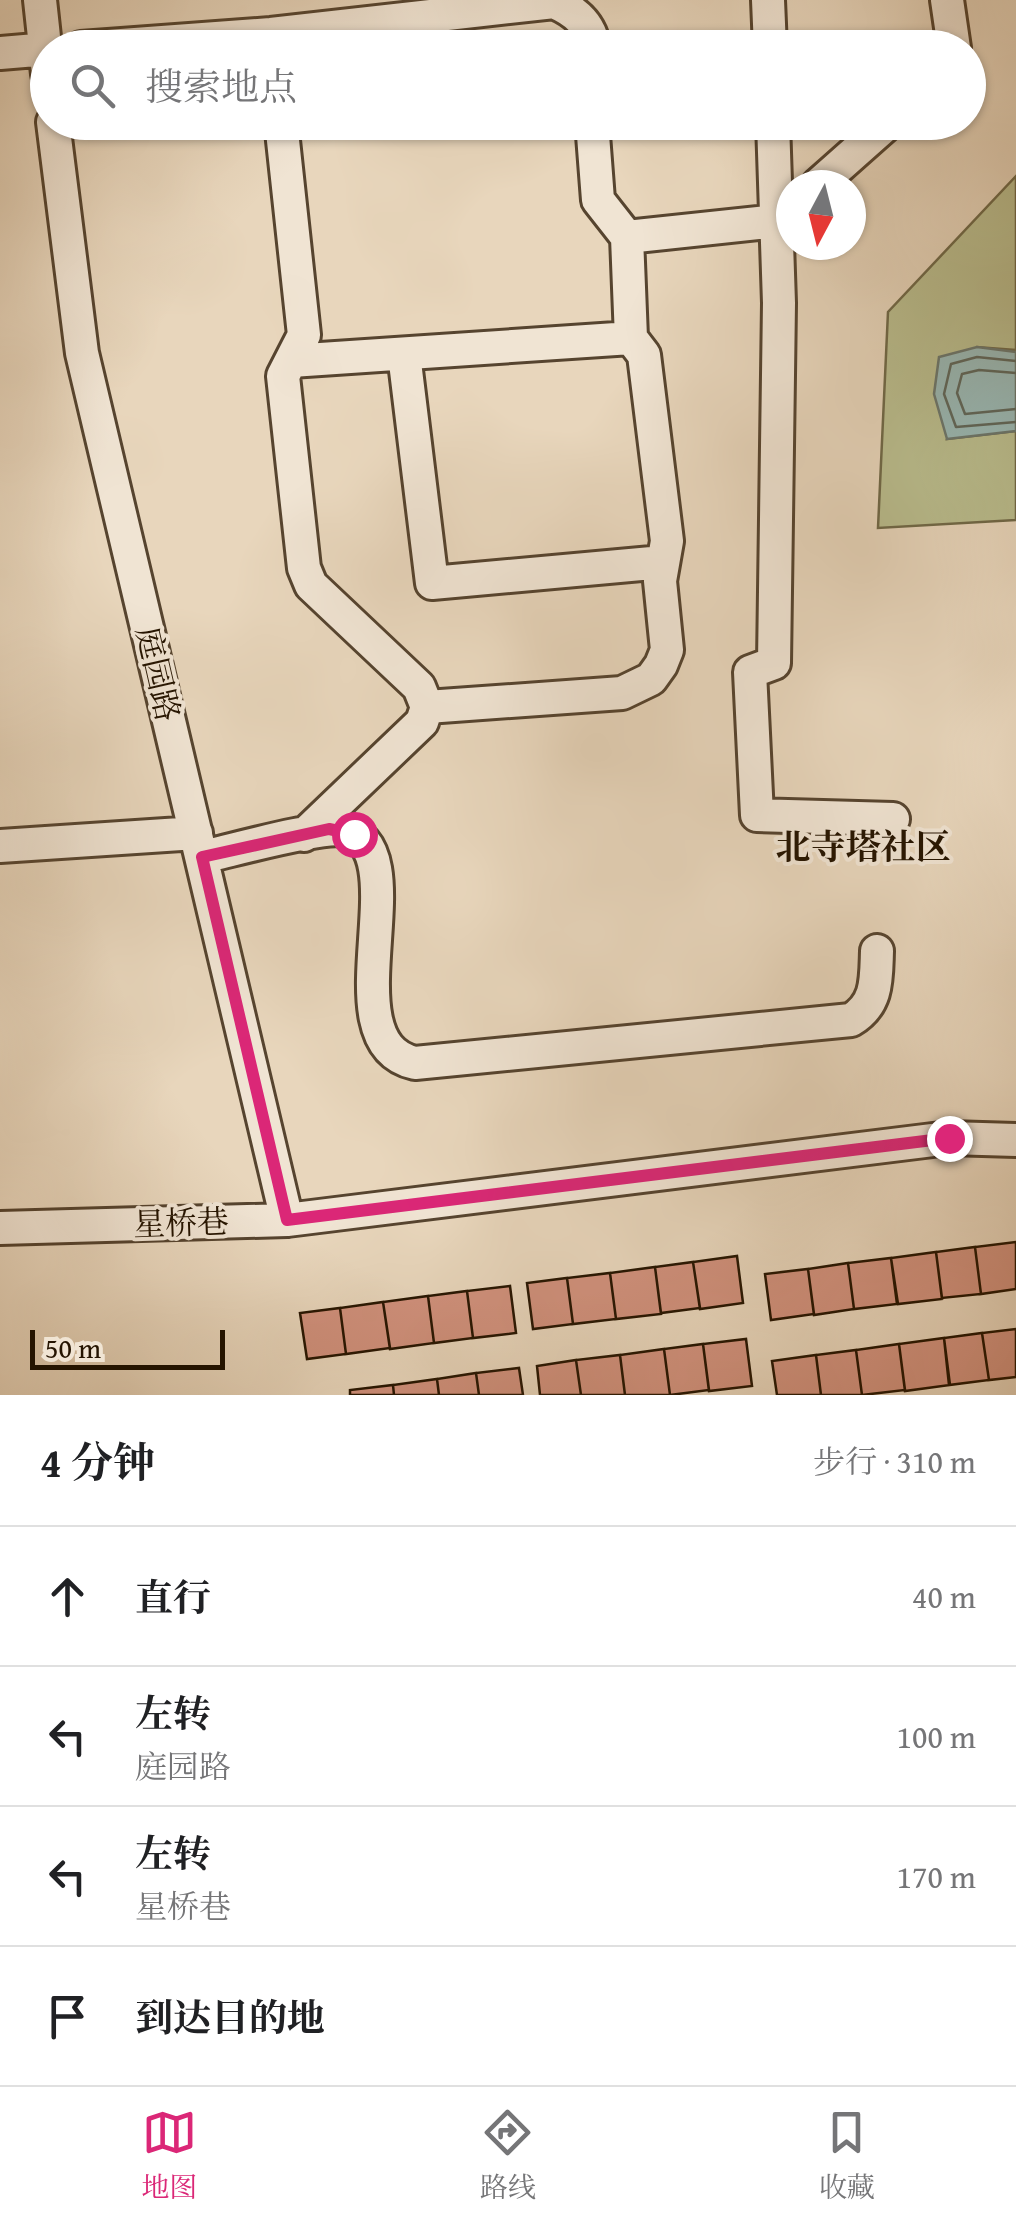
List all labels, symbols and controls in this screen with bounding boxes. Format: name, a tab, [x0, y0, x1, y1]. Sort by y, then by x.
search box	[30, 30, 986, 140]
icon: search	[65, 58, 120, 113]
text: 搜索地点	[145, 58, 297, 114]
north arrow	[776, 170, 866, 260]
street label: 庭园路	[125, 622, 192, 726]
route start	[332, 812, 378, 858]
district label: 北寺塔社区	[775, 821, 951, 872]
route end	[927, 1116, 973, 1162]
street label: 星桥巷	[132, 1197, 230, 1248]
scale bar	[30, 1325, 225, 1370]
text: 50 m	[45, 1327, 101, 1368]
text: 4 分钟	[40, 1431, 155, 1492]
text: 步行 · 310 m	[813, 1438, 976, 1485]
icon: ahead	[40, 1569, 95, 1624]
text: 直行	[135, 1569, 211, 1625]
text: 40 m	[912, 1573, 976, 1620]
text: 左转	[135, 1685, 211, 1741]
icon: left	[40, 1709, 95, 1764]
text: 100 m	[897, 1713, 976, 1760]
text: 庭园路	[135, 1743, 231, 1790]
text: 左转	[135, 1825, 211, 1881]
icon: left	[40, 1849, 95, 1904]
text: 170 m	[897, 1853, 976, 1900]
text: 星桥巷	[135, 1883, 231, 1930]
icon: arrive	[40, 1989, 95, 2044]
text: 到达目的地	[135, 1989, 325, 2045]
tab: 地图	[141, 2105, 197, 2207]
tab: 路线	[480, 2105, 536, 2207]
tab: 收藏	[819, 2105, 875, 2207]

